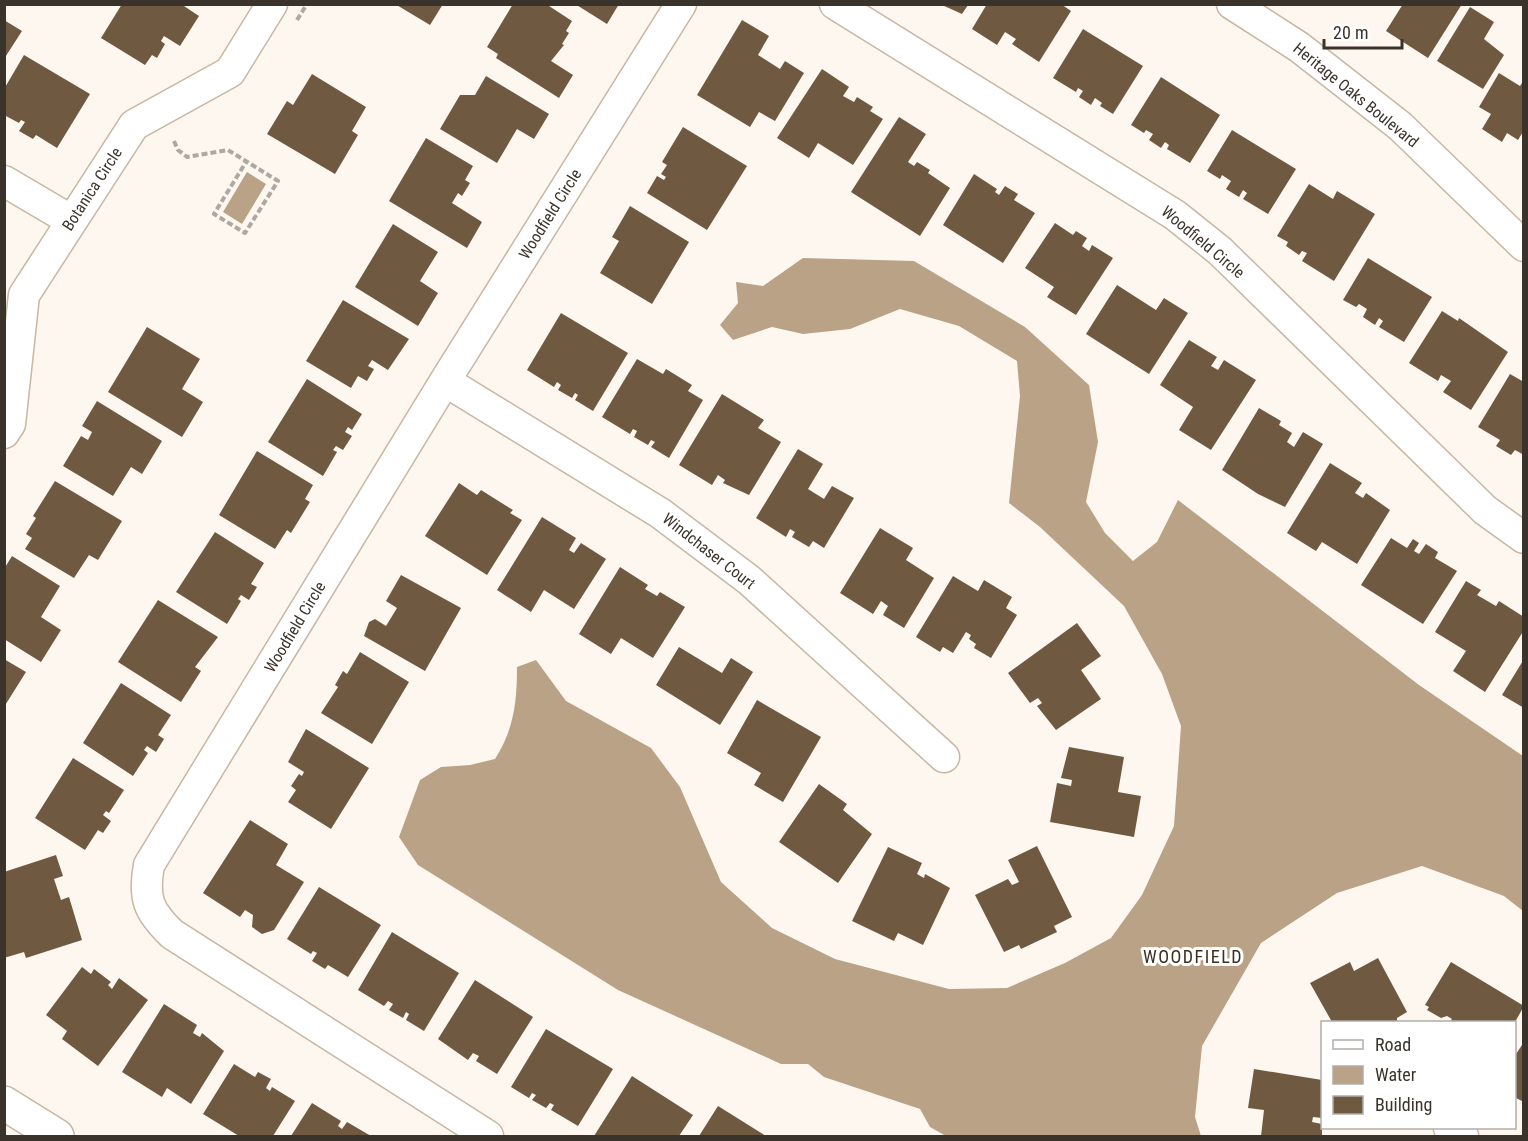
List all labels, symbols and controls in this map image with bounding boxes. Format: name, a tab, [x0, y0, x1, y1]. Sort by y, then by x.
scale bar	[1324, 12, 1402, 50]
text: 20 m	[1333, 22, 1368, 43]
street label: Heritage Oaks Boulevard	[1290, 39, 1422, 151]
street label: Botanica Circle	[58, 144, 126, 234]
street label: Woodfield Circle	[515, 165, 585, 263]
street label: Woodfield Circle	[1158, 202, 1248, 282]
street label: Windchaser Court	[659, 509, 759, 593]
street label: Woodfield Circle	[260, 578, 330, 676]
district label: WOODFIELD	[1143, 946, 1243, 967]
legend	[1321, 1021, 1516, 1129]
text: Road	[1375, 1034, 1411, 1055]
text: Water	[1375, 1064, 1417, 1085]
text: Building	[1375, 1094, 1432, 1115]

